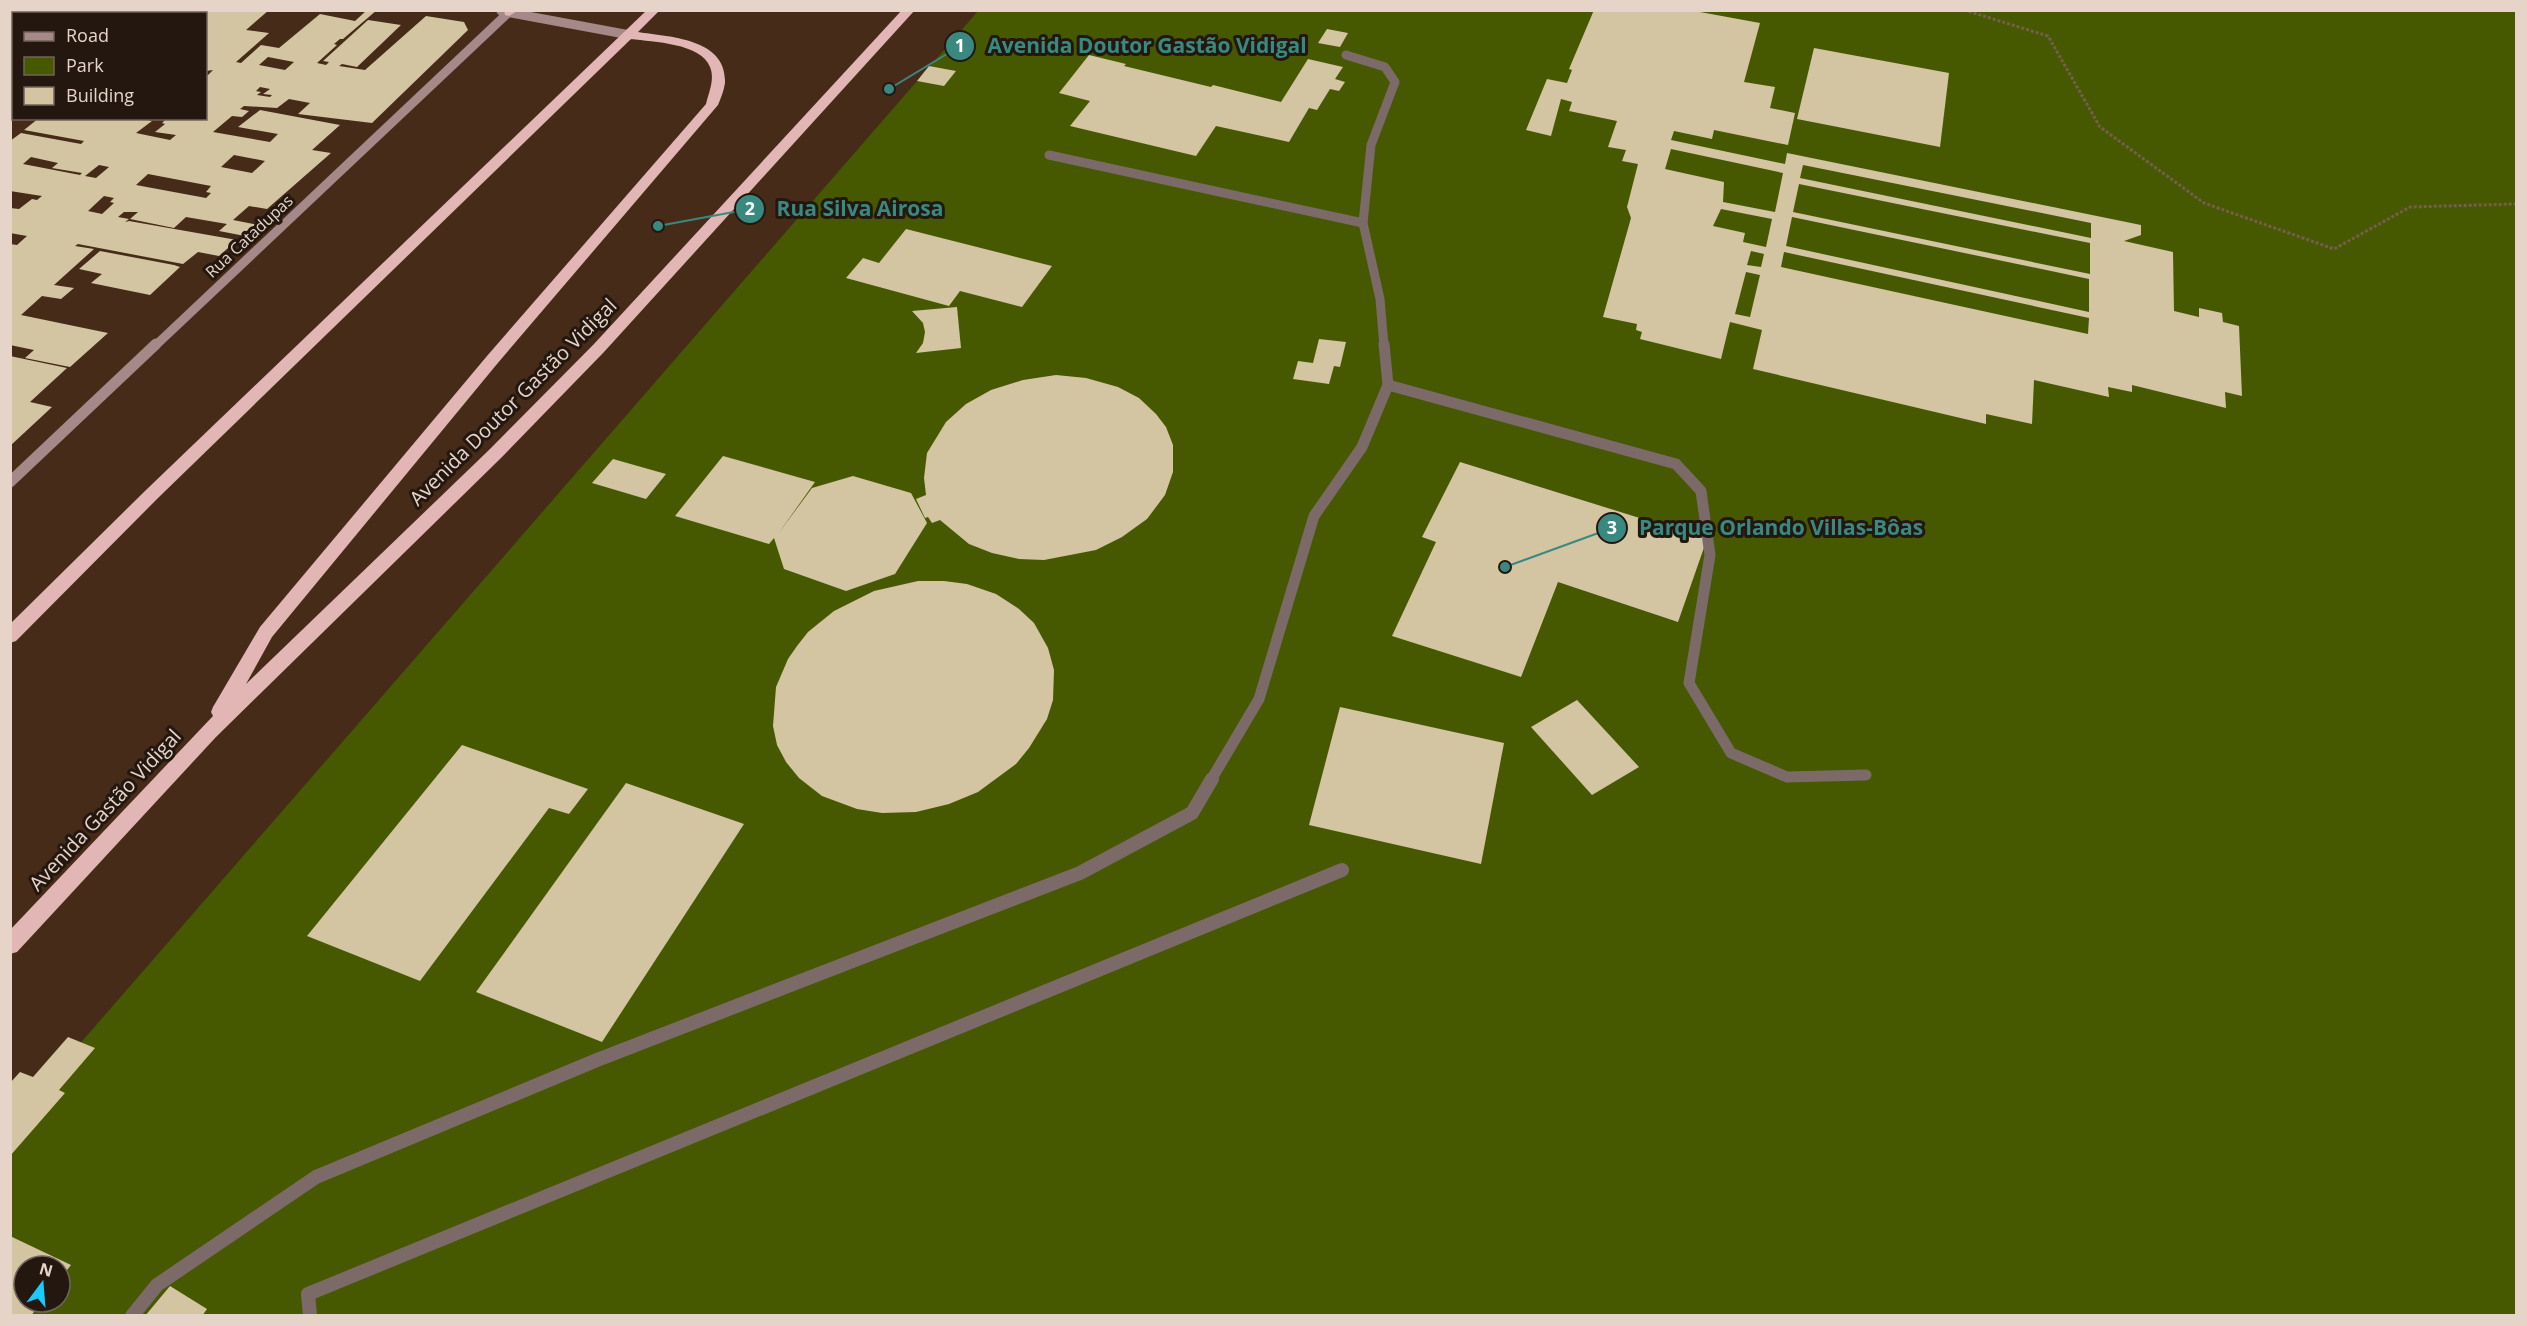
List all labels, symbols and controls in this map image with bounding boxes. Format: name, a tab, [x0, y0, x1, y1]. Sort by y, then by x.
legend	[12, 12, 207, 120]
text: Road	[66, 23, 109, 47]
callout: Avenida Doutor Gastão Vidigal	[945, 26, 1318, 65]
text: Avenida Doutor Gastão Vidigal	[987, 31, 1307, 59]
text: 1	[955, 33, 965, 57]
text: Park	[66, 53, 104, 77]
text: Building	[66, 83, 134, 107]
callout: Rua Silva Airosa	[735, 189, 956, 228]
street label: Rua Catadupas	[200, 190, 298, 282]
text: Rua Silva Airosa	[777, 194, 943, 222]
text: 2	[745, 196, 755, 220]
street label: Avenida Doutor Gastão Vidigal	[403, 292, 622, 511]
callout: Parque Orlando Villas-Bôas	[1597, 508, 1935, 547]
text: Parque Orlando Villas-Bôas	[1639, 513, 1923, 541]
text: 3	[1607, 515, 1617, 539]
street label: Avenida Gastão Vidigal	[23, 723, 187, 896]
north arrow	[12, 1254, 72, 1314]
text: N	[37, 1257, 55, 1282]

